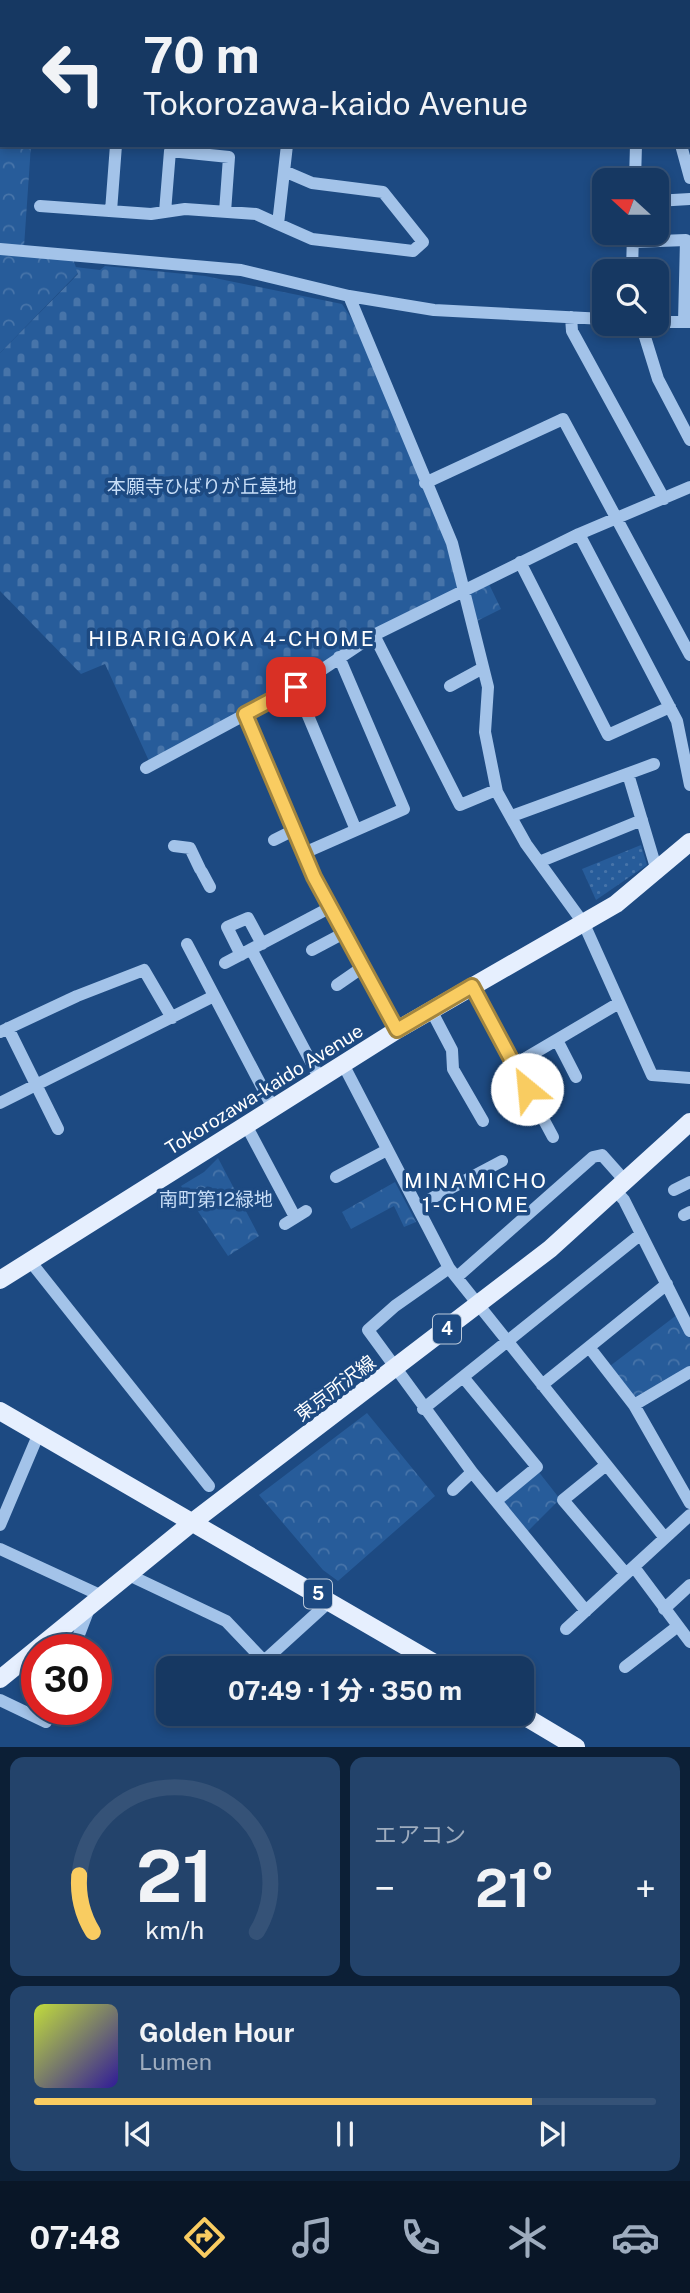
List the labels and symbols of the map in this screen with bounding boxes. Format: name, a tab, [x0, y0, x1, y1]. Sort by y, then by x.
north arrow	[592, 168, 668, 245]
park label: 本願寺ひばりが丘墓地	[107, 475, 297, 497]
district label: HIBARIGAOKA 4-CHOME	[88, 626, 376, 651]
pin	[266, 657, 326, 717]
street label: Tokorozawa-kaido Avenue	[161, 1019, 367, 1159]
position arrow	[490, 1052, 564, 1126]
district label: MINAMICHO 1-CHOME	[404, 1168, 548, 1217]
park label: 南町第12緑地	[159, 1188, 273, 1210]
road number: 4	[433, 1314, 461, 1344]
street label: 東京所沢線	[290, 1351, 380, 1425]
road number: 5	[304, 1580, 332, 1609]
speed limit sign: 30	[21, 1634, 112, 1725]

